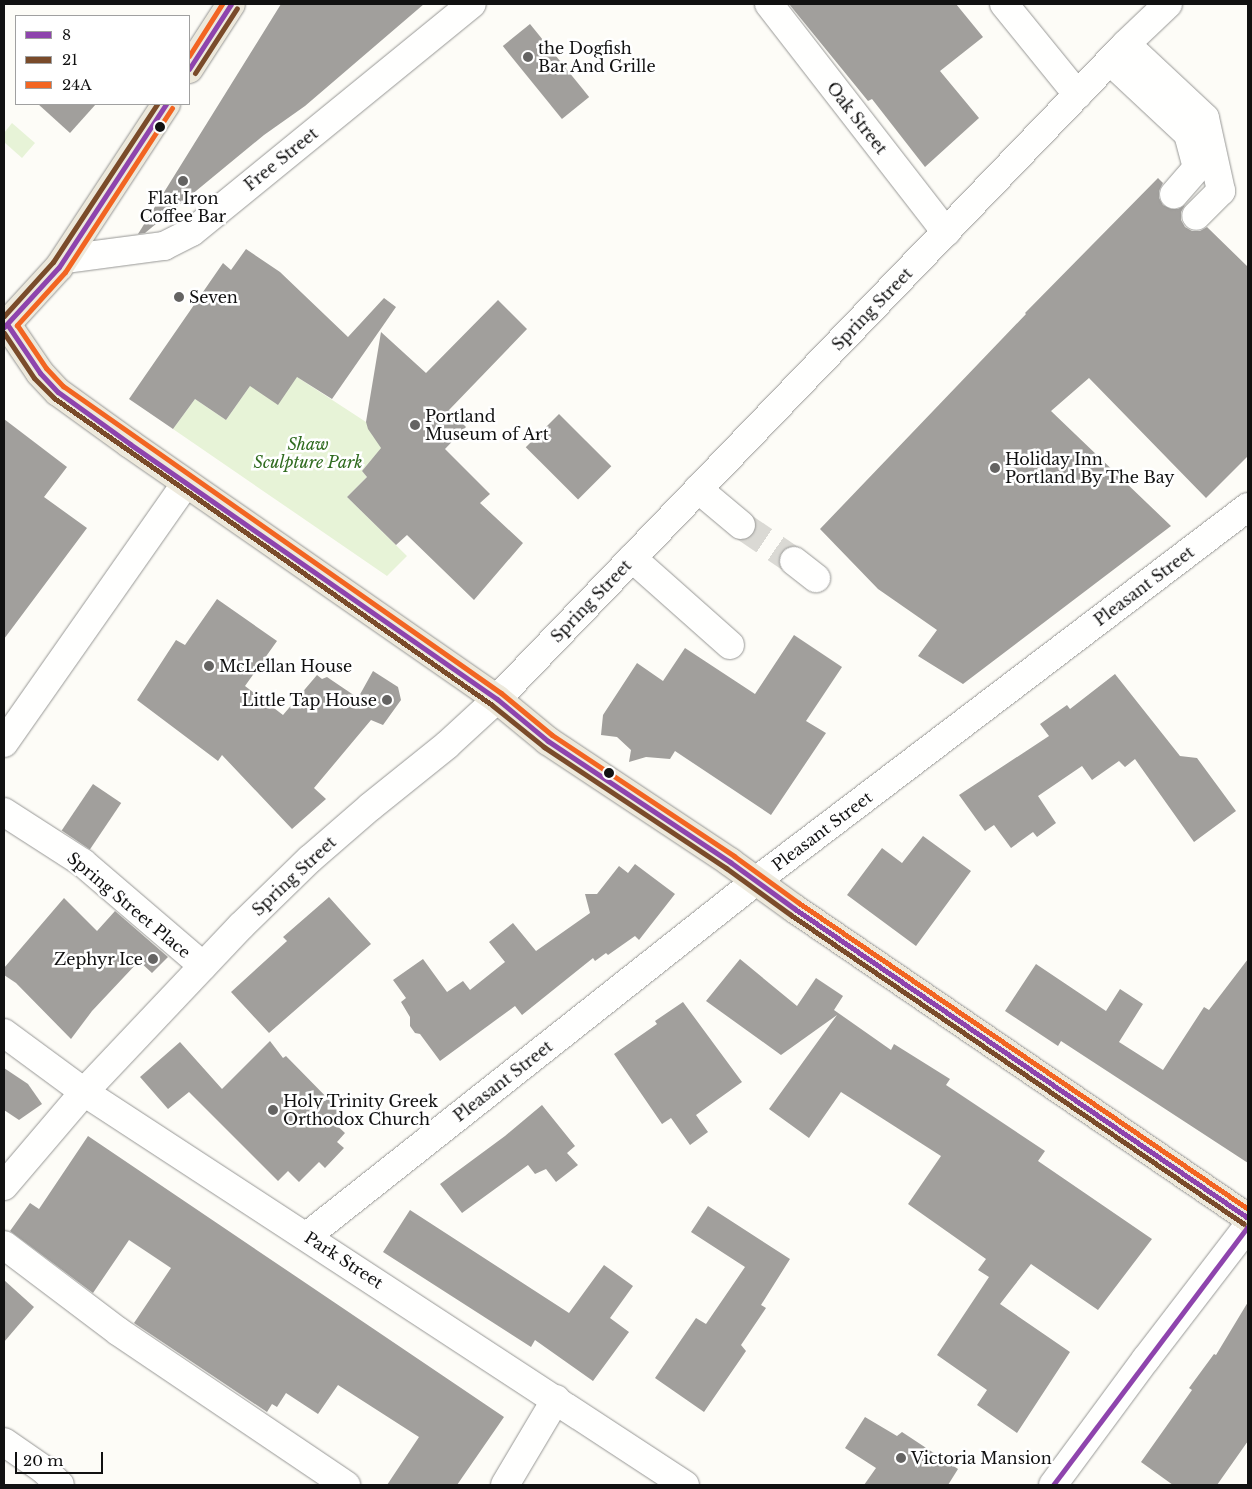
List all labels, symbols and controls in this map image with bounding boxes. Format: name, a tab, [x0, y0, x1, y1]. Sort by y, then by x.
legend	[15, 15, 190, 105]
text: 8	[62, 25, 71, 44]
place label: the Dogfish Bar And Grille	[538, 38, 657, 76]
text: 21	[62, 50, 78, 69]
marker: the Dogfish Bar And Grille	[522, 51, 534, 63]
text: 24A	[62, 75, 92, 94]
street label: Oak Street	[823, 78, 891, 158]
unlabelled marker	[155, 122, 165, 132]
street label: Free Street	[240, 124, 322, 194]
marker: Flat Iron Coffee Bar	[177, 175, 189, 187]
place label: Flat Iron Coffee Bar	[140, 188, 226, 226]
street label: Spring Street	[828, 264, 916, 354]
place label: Seven	[189, 287, 238, 307]
marker: Seven	[173, 291, 185, 303]
place label: Portland Museum of Art	[425, 406, 549, 444]
marker: Portland Museum of Art	[409, 419, 421, 431]
park label: Shaw Sculpture Park	[253, 434, 363, 472]
place label: Holiday Inn Portland By The Bay	[1005, 449, 1176, 487]
marker: Holiday Inn Portland By The Bay	[989, 462, 1001, 474]
street label: Pleasant Street	[1090, 542, 1198, 630]
street label: Spring Street	[547, 556, 635, 646]
place label: McLellan House	[219, 656, 352, 676]
marker: McLellan House	[203, 660, 215, 672]
place label: Little Tap House	[241, 690, 377, 710]
marker: Little Tap House	[381, 694, 393, 706]
unlabelled marker	[604, 768, 614, 778]
street label: Pleasant Street	[768, 787, 876, 875]
street label: Spring Street	[248, 832, 340, 920]
street label: Spring Street Place	[63, 848, 195, 962]
place label: Zephyr Ice	[54, 949, 143, 969]
marker: Zephyr Ice	[147, 953, 159, 965]
street label: Pleasant Street	[450, 1036, 556, 1126]
place label: Holy Trinity Greek Orthodox Church	[283, 1091, 439, 1129]
marker: Holy Trinity Greek Orthodox Church	[267, 1104, 279, 1116]
street label: Park Street	[301, 1227, 387, 1293]
scale bar	[18, 1442, 105, 1474]
place label: Victoria Mansion	[911, 1448, 1052, 1468]
text: 20 m	[23, 1451, 63, 1470]
marker: Victoria Mansion	[895, 1452, 907, 1464]

